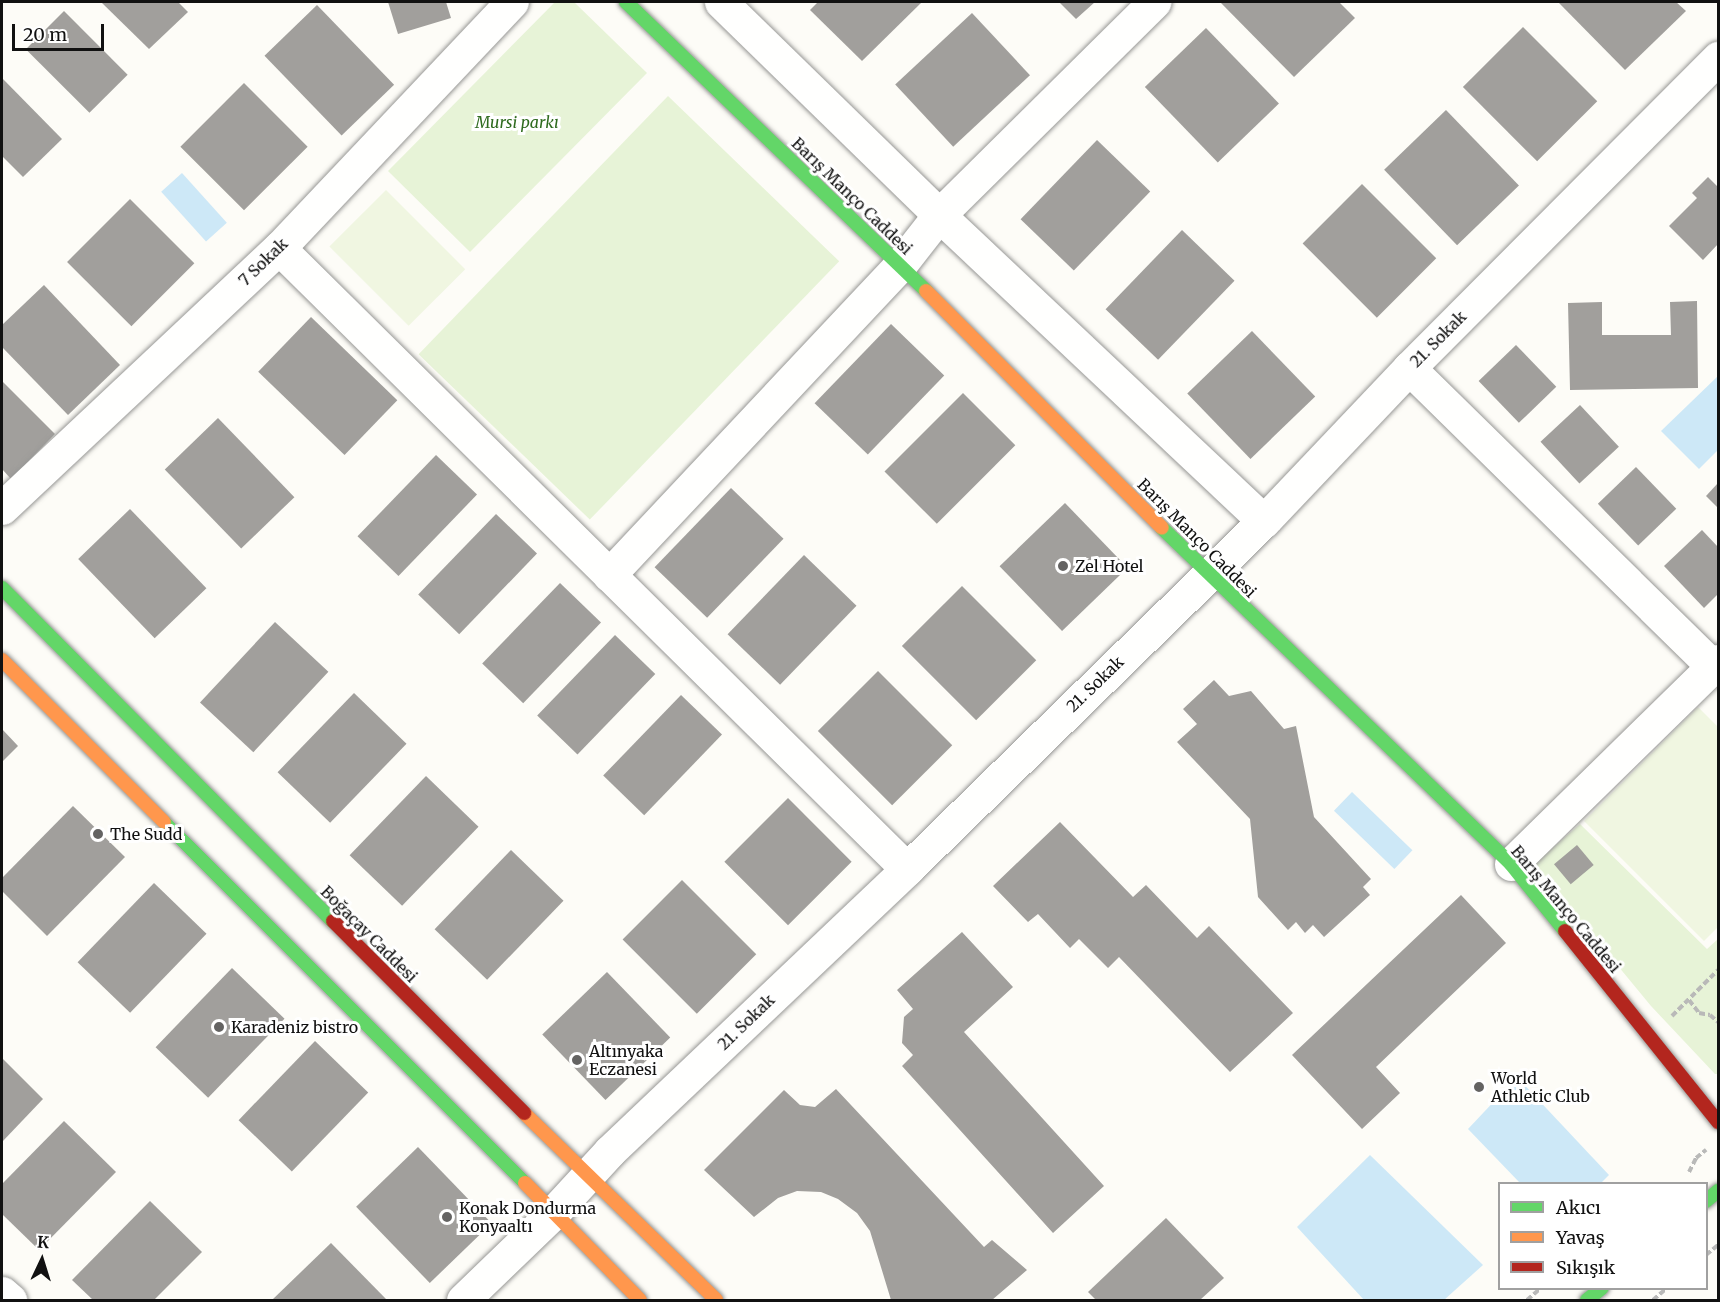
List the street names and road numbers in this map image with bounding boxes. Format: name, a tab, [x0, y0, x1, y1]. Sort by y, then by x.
street label: Barış Manço Caddesi	[788, 134, 916, 258]
street label: 7 Sokak	[235, 234, 291, 290]
street label: 21. Sokak	[1406, 307, 1470, 371]
street label: Barış Manço Caddesi	[1134, 475, 1260, 601]
street label: 21. Sokak	[1063, 652, 1127, 716]
street label: Barış Manço Caddesi	[1507, 842, 1625, 976]
street label: Boğaçay Caddesi	[317, 882, 421, 986]
street label: 21. Sokak	[714, 990, 778, 1054]

